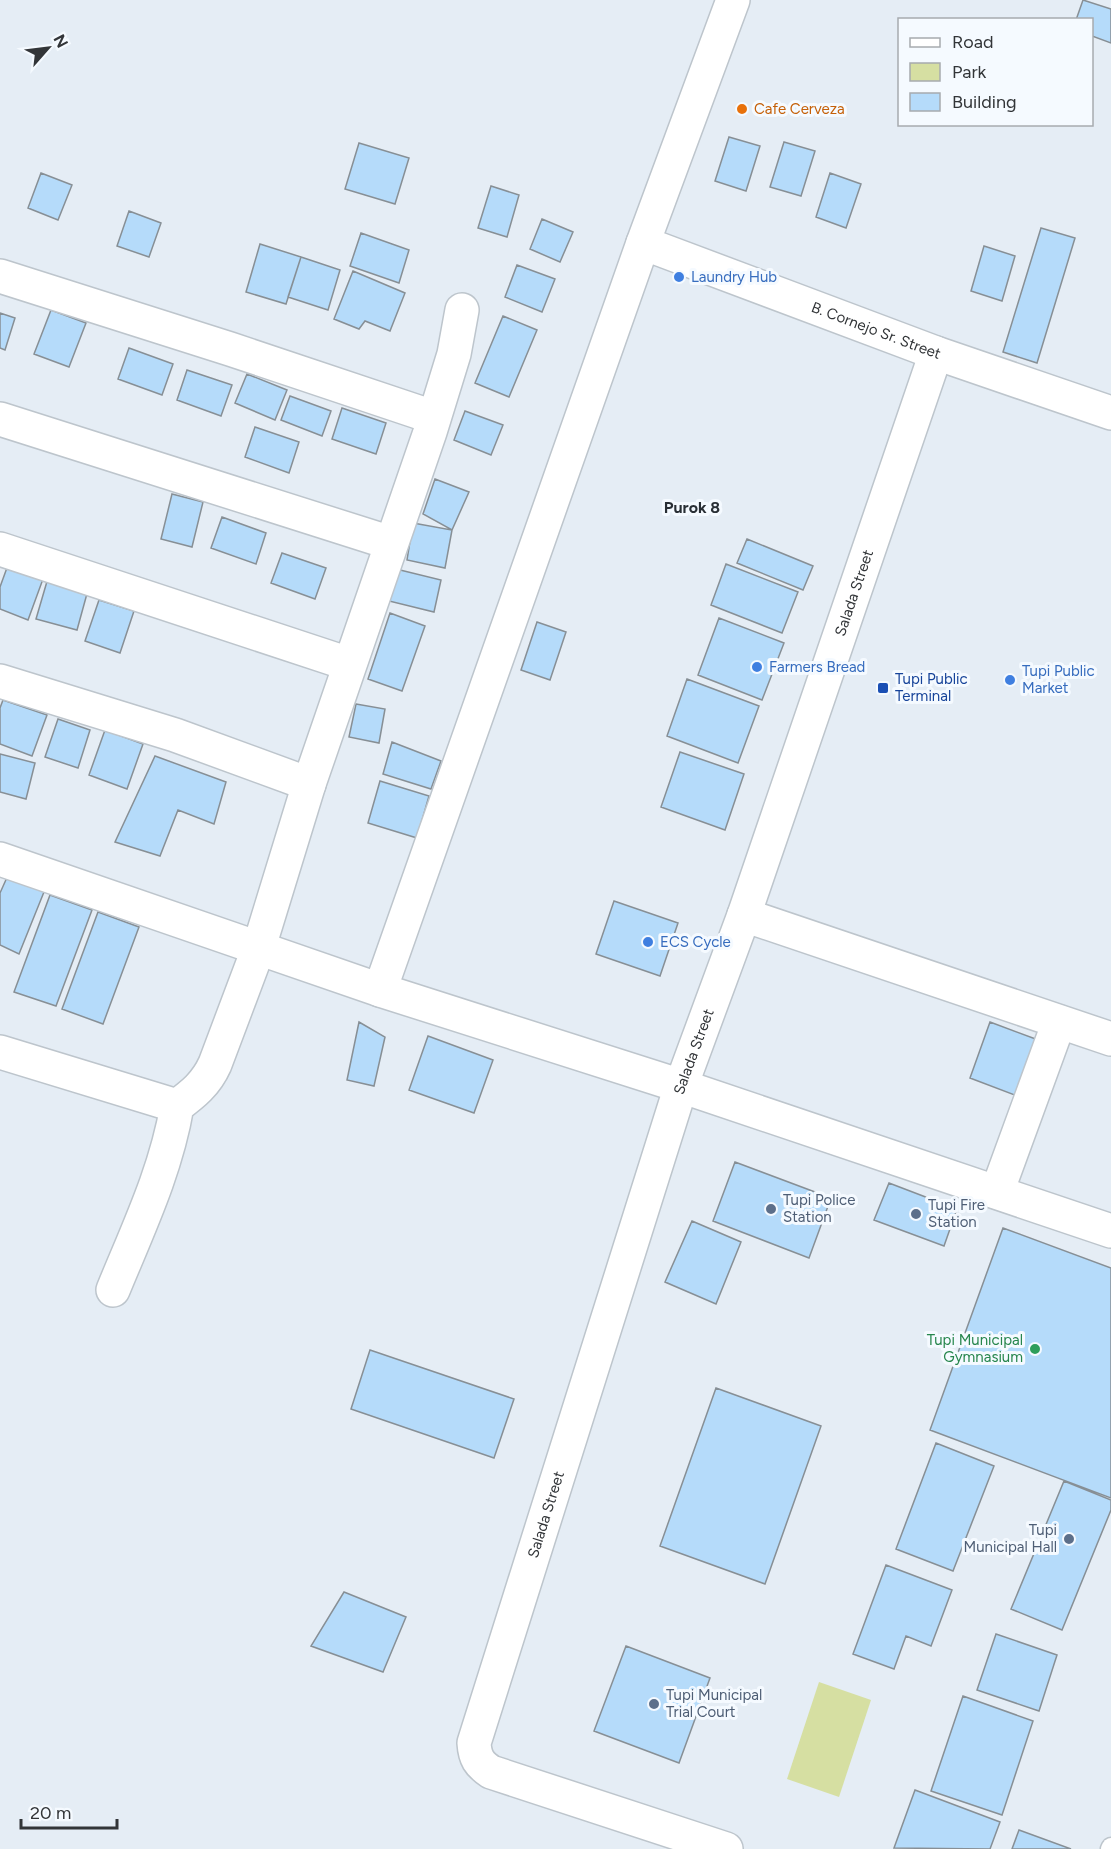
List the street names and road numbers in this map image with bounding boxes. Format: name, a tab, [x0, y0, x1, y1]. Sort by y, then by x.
street label: B. Cornejo Sr. Street	[809, 298, 943, 363]
street label: Salada Street	[831, 547, 877, 638]
street label: Salada Street	[670, 1006, 718, 1097]
street label: Salada Street	[524, 1469, 568, 1560]

